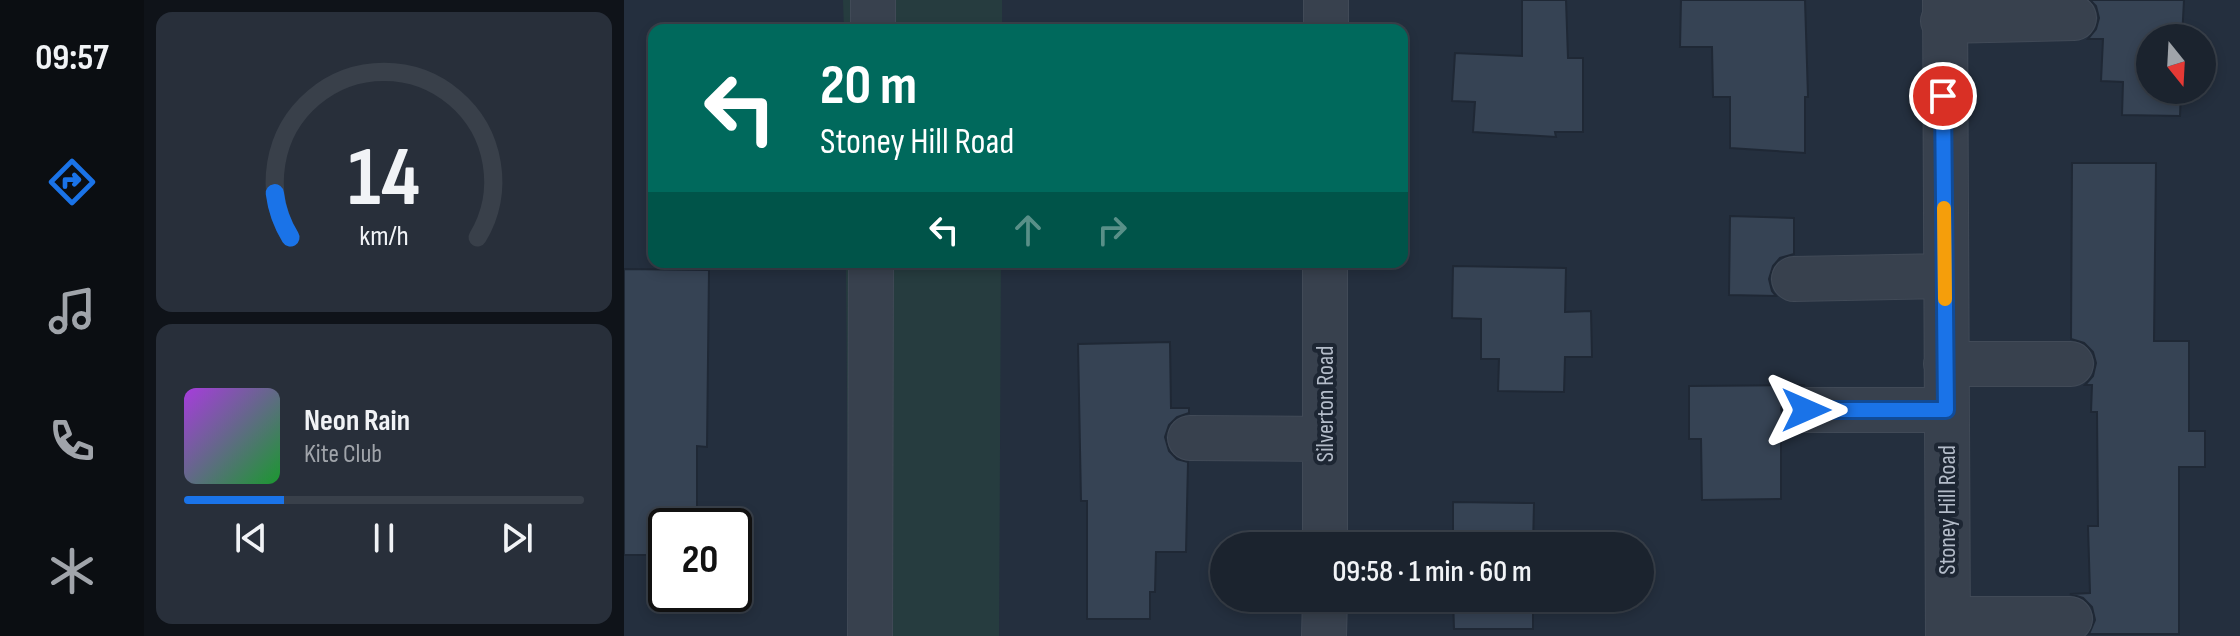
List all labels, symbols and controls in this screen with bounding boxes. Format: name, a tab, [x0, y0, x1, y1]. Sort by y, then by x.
north arrow	[2136, 24, 2216, 104]
map controls	[2136, 24, 2216, 104]
text: 09:57	[35, 37, 109, 80]
text: 20 m	[820, 53, 917, 120]
icon: left	[688, 56, 792, 160]
pin	[1909, 62, 1977, 130]
icon: arrive	[1921, 74, 1965, 118]
text: Stoney Hill Road	[820, 121, 1014, 164]
text: 14	[348, 129, 420, 229]
icon: directions	[44, 154, 100, 210]
icon: left	[922, 208, 966, 252]
icon: ahead	[1006, 208, 1050, 252]
icon: right	[1090, 208, 1134, 252]
text: km/h	[359, 219, 409, 254]
icon: music	[44, 283, 100, 339]
street label: Silverton Road	[1311, 346, 1340, 462]
position arrow	[1764, 368, 1848, 452]
text: Neon Rain	[304, 403, 410, 439]
icon: phone	[44, 413, 100, 469]
text: Kite Club	[304, 439, 382, 470]
street label: Stoney Hill Road	[1933, 445, 1962, 575]
speed limit sign: 20	[648, 508, 752, 612]
icon: previous	[229, 516, 273, 560]
icon: pause	[362, 516, 406, 560]
icon: next	[495, 516, 539, 560]
icon: climate	[44, 543, 100, 599]
text: 09:58 · 1 min · 60 m	[1332, 554, 1532, 590]

